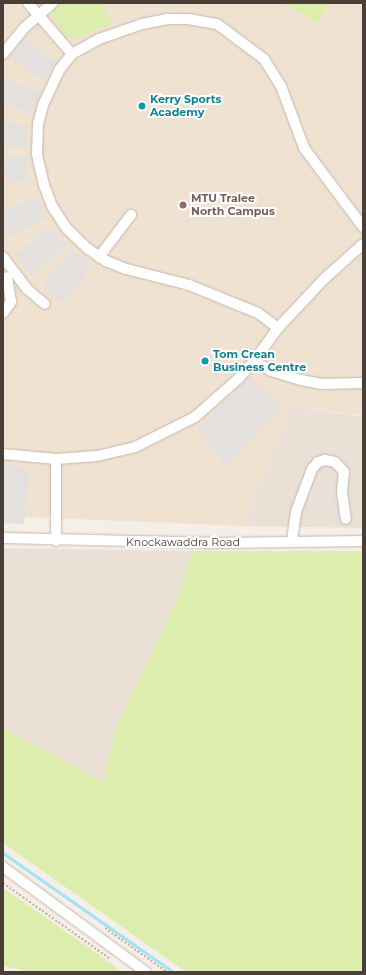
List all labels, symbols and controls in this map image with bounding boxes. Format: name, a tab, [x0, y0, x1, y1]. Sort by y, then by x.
place label: Kerry Sports Academy	[150, 93, 221, 119]
marker: Kerry Sports Academy	[137, 101, 147, 111]
place label: MTU Tralee North Campus	[191, 192, 275, 218]
marker: MTU Tralee North Campus	[178, 200, 188, 210]
place label: Tom Crean Business Centre	[213, 348, 306, 374]
marker: Tom Crean Business Centre	[200, 356, 210, 366]
street label: Knockawaddra Road	[126, 535, 240, 549]

